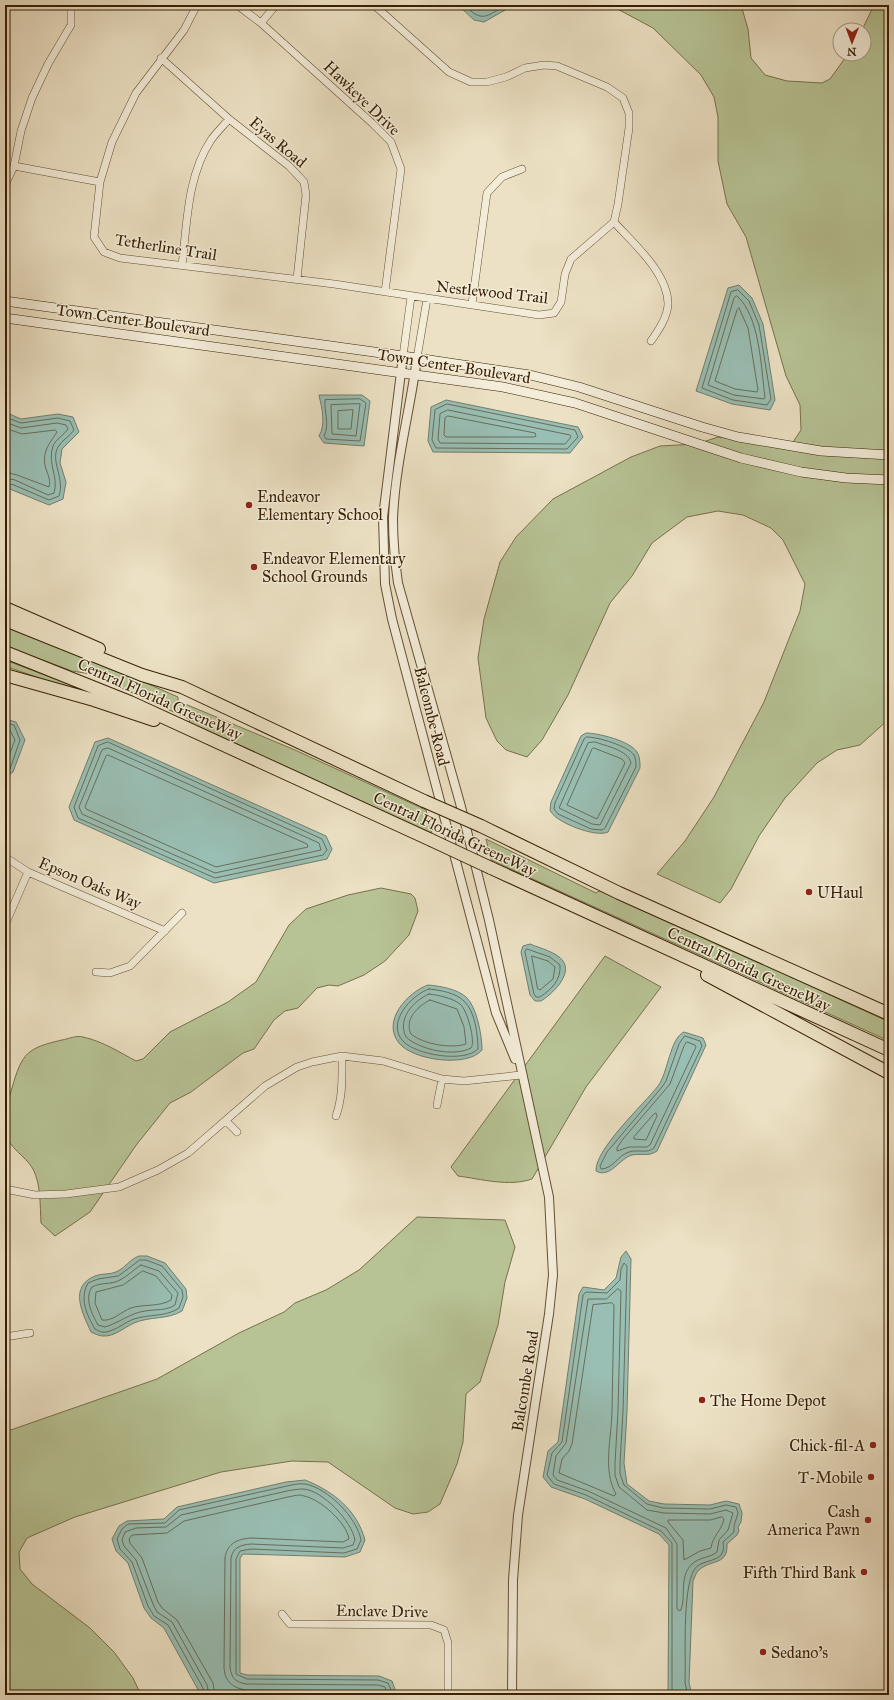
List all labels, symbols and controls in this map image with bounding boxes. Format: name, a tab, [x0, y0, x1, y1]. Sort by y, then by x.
north arrow	[832, 22, 872, 62]
text: N	[846, 45, 857, 58]
street label: Hawkeye Drive	[320, 57, 404, 140]
street label: Eyas Road	[246, 113, 310, 171]
street label: Tetherline Trail	[114, 230, 219, 265]
street label: Nestlewood Trail	[435, 277, 550, 307]
street label: Town Center Boulevard	[55, 300, 211, 340]
street label: Town Center Boulevard	[376, 345, 532, 387]
place label: Endeavor Elementary School	[257, 487, 383, 524]
marker: Endeavor Elementary School	[244, 500, 254, 510]
place label: Endeavor Elementary School Grounds	[262, 549, 406, 586]
marker: Endeavor Elementary School Grounds	[249, 562, 259, 572]
street label: Central Florida GreeneWay	[75, 654, 246, 744]
street label: Balcombe Road	[410, 664, 454, 768]
street label: Central Florida GreeneWay	[370, 788, 540, 880]
street label: Epson Oaks Way	[36, 853, 145, 913]
place label: UHaul	[817, 883, 864, 902]
marker: UHaul	[804, 887, 814, 897]
street label: Central Florida GreeneWay	[664, 923, 834, 1015]
street label: Balcombe Road	[508, 1329, 542, 1433]
place label: The Home Depot	[710, 1391, 827, 1410]
marker: The Home Depot	[697, 1395, 707, 1405]
place label: Chick-fil-A	[789, 1436, 865, 1455]
marker: Chick-fil-A	[868, 1440, 878, 1450]
place label: T-Mobile	[798, 1468, 863, 1487]
marker: T-Mobile	[866, 1472, 876, 1482]
place label: Cash America Pawn	[766, 1502, 860, 1539]
marker: Cash America Pawn	[863, 1515, 873, 1525]
place label: Fifth Third Bank	[743, 1563, 857, 1582]
marker: Fifth Third Bank	[859, 1567, 869, 1577]
street label: Enclave Drive	[336, 1601, 429, 1621]
place label: Sedano's	[771, 1643, 828, 1662]
marker: Sedano's	[758, 1647, 768, 1657]

